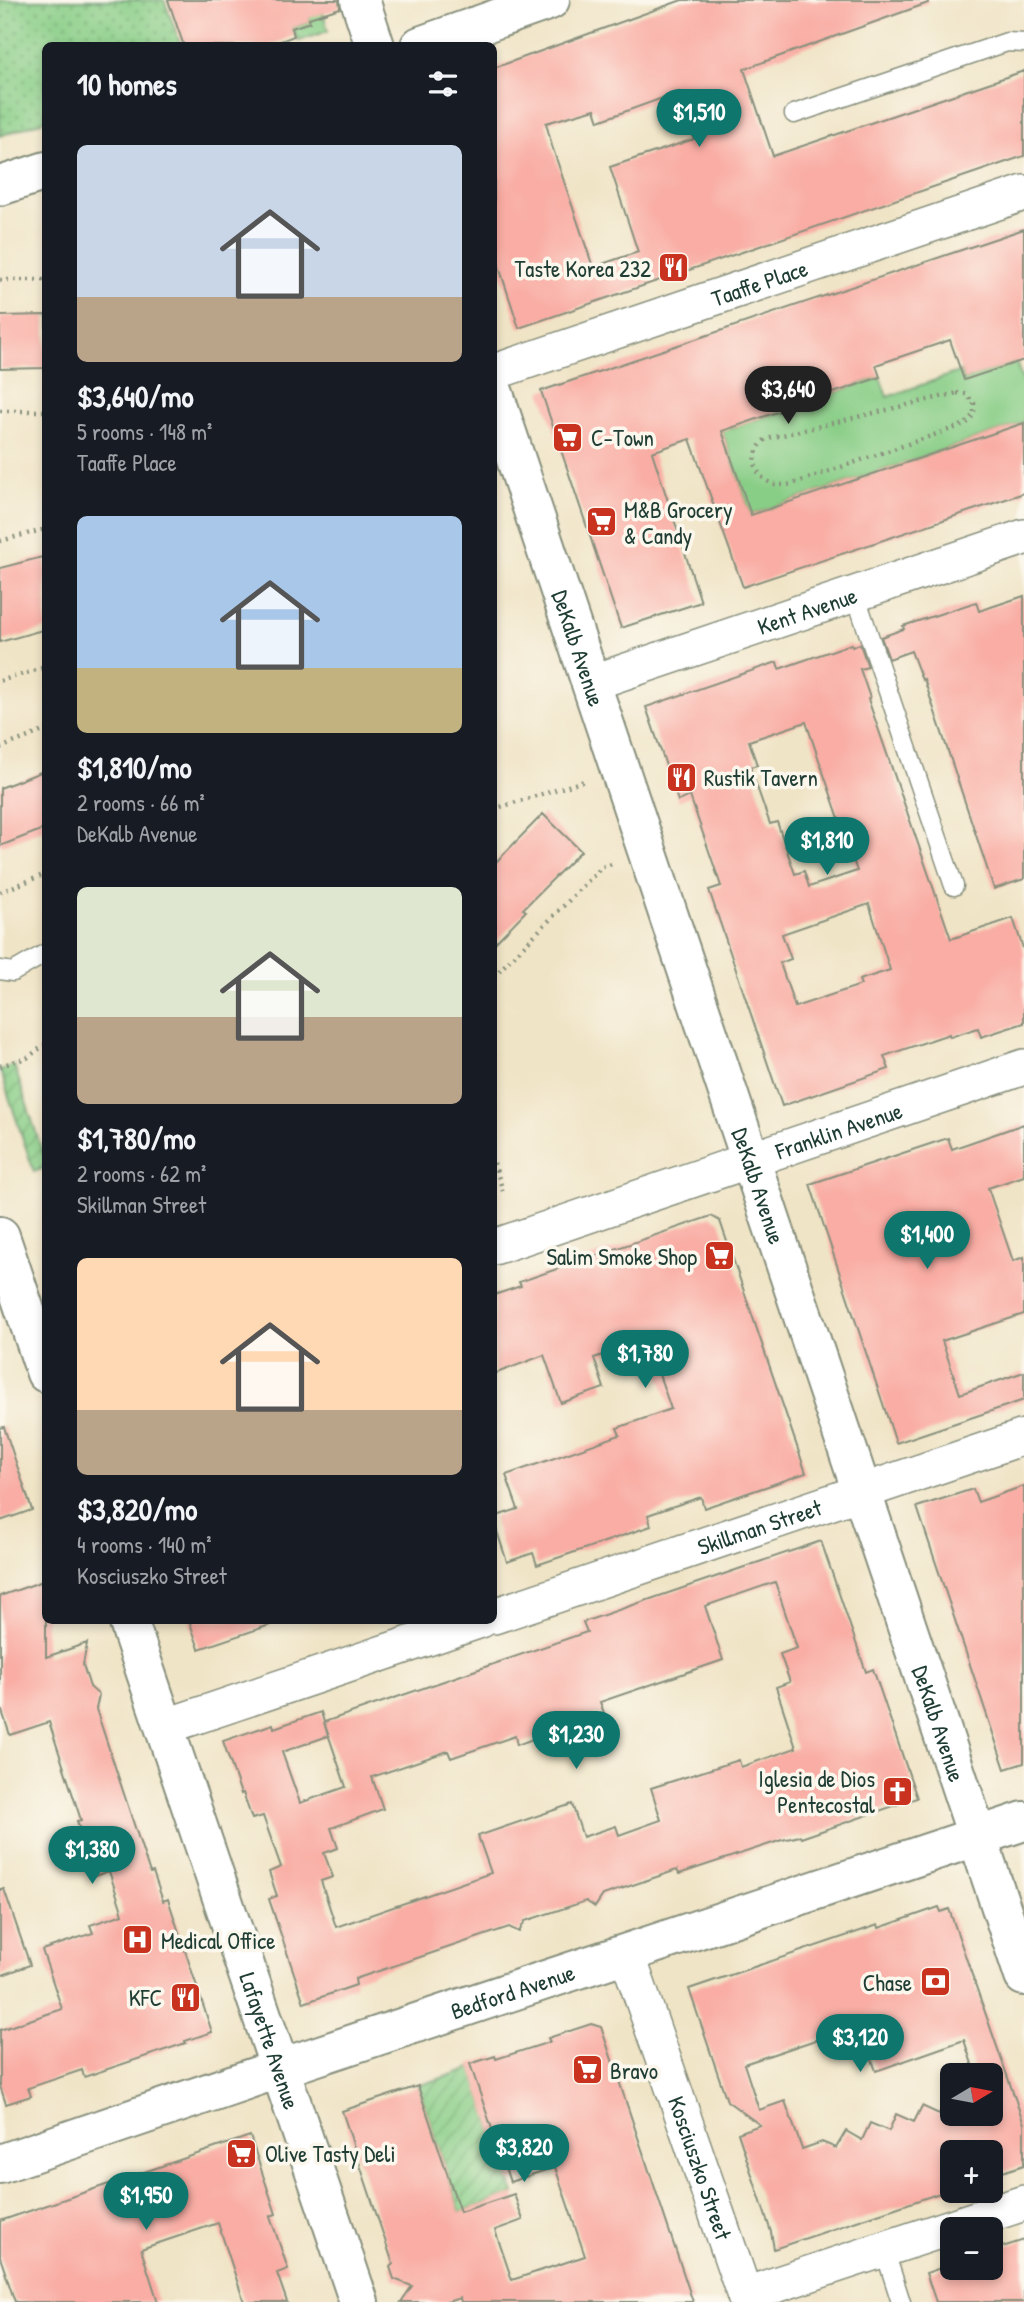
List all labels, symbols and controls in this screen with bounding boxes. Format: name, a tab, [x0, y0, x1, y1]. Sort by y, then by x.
text: 10 homes	[77, 64, 177, 104]
icon: filters	[424, 65, 462, 103]
pin: $1,510	[642, 90, 756, 149]
text: $1,510	[672, 96, 726, 127]
icon: home	[207, 191, 333, 317]
restaurant icon: Taste Korea 232	[657, 251, 691, 285]
street label: Taaffe Place	[707, 252, 811, 313]
place label: Taste Korea 232	[515, 253, 651, 284]
pin: $3,640	[731, 366, 845, 426]
text: $3,640	[761, 373, 815, 404]
text: $3,640/mo	[77, 376, 194, 416]
text: 5 rooms · 148 m²	[77, 416, 212, 447]
supermarket icon: C-Town	[551, 420, 585, 454]
place label: C-Town	[591, 422, 654, 453]
text: Taaffe Place	[77, 447, 177, 478]
place label: M&B Grocery & Candy	[624, 494, 733, 551]
supermarket icon: M&B Grocery & Candy	[584, 505, 618, 539]
icon: home	[207, 562, 333, 688]
street label: Kent Avenue	[753, 579, 861, 641]
street label: DeKalb Avenue	[545, 586, 613, 710]
text: $1,810/mo	[77, 747, 192, 787]
restaurant icon: Rustik Tavern	[664, 760, 698, 794]
place label: Rustik Tavern	[704, 762, 818, 793]
text: 2 rooms · 66 m²	[77, 787, 205, 818]
text: DeKalb Avenue	[77, 818, 197, 849]
pin: $1,810	[770, 818, 884, 877]
text: $1,810	[800, 824, 854, 855]
icon: home	[207, 933, 333, 1059]
street label: Franklin Avenue	[770, 1094, 906, 1166]
text: $1,780/mo	[77, 1118, 196, 1158]
street label: DeKalb Avenue	[725, 1124, 793, 1248]
text: 2 rooms · 62 m²	[77, 1158, 206, 1189]
text: Skillman Street	[77, 1189, 206, 1220]
pin: $1,400	[870, 1212, 984, 1271]
text: $1,400	[900, 1218, 954, 1249]
supermarket icon: Salim Smoke Shop	[703, 1239, 737, 1273]
place label: Salim Smoke Shop	[546, 1241, 697, 1272]
icon: home	[207, 1304, 333, 1430]
pin: $1,780	[588, 1330, 702, 1390]
text: $1,780	[617, 1337, 673, 1368]
text: $3,820/mo	[77, 1489, 197, 1529]
street label: Skillman Street	[693, 1491, 826, 1562]
text: 4 rooms · 140 m²	[77, 1529, 211, 1560]
text: Kosciuszko Street	[77, 1560, 227, 1591]
street label: DeKalb Avenue	[906, 1661, 973, 1785]
pin: $1,230	[519, 1712, 633, 1771]
text: $1,230	[548, 1718, 604, 1749]
place label: Iglesia de Dios Pentecostal	[758, 1763, 876, 1820]
church icon: Iglesia de Dios Pentecostal	[881, 1774, 915, 1808]
pin: $1,380	[35, 1826, 149, 1886]
text: $1,380	[64, 1833, 120, 1864]
hospital icon: Medical Office	[121, 1923, 155, 1957]
place label: Medical Office	[161, 1925, 275, 1956]
street label: Bedford Avenue	[447, 1956, 579, 2026]
bank icon: Chase	[918, 1965, 952, 1999]
place label: Chase	[863, 1967, 912, 1998]
street label: Lafayette Avenue	[233, 1968, 308, 2113]
restaurant icon: KFC	[168, 1980, 202, 2014]
place label: KFC	[129, 1982, 162, 2013]
pin: $3,120	[803, 2014, 917, 2074]
text: $3,120	[832, 2021, 888, 2052]
supermarket icon: Bravo	[570, 2053, 604, 2087]
place label: Bravo	[610, 2055, 658, 2086]
north arrow	[940, 2063, 1003, 2126]
map controls	[940, 2063, 1003, 2280]
street label: Kosciuszko Street	[662, 2092, 740, 2245]
pin: $3,820	[467, 2124, 581, 2184]
text: $3,820	[495, 2131, 553, 2162]
supermarket icon: Olive Tasty Deli	[225, 2136, 259, 2170]
place label: Olive Tasty Deli	[265, 2138, 396, 2169]
button: +	[940, 2140, 1003, 2203]
pin: $1,950	[89, 2172, 203, 2232]
text: $1,950	[119, 2179, 173, 2210]
button: −	[940, 2217, 1003, 2280]

